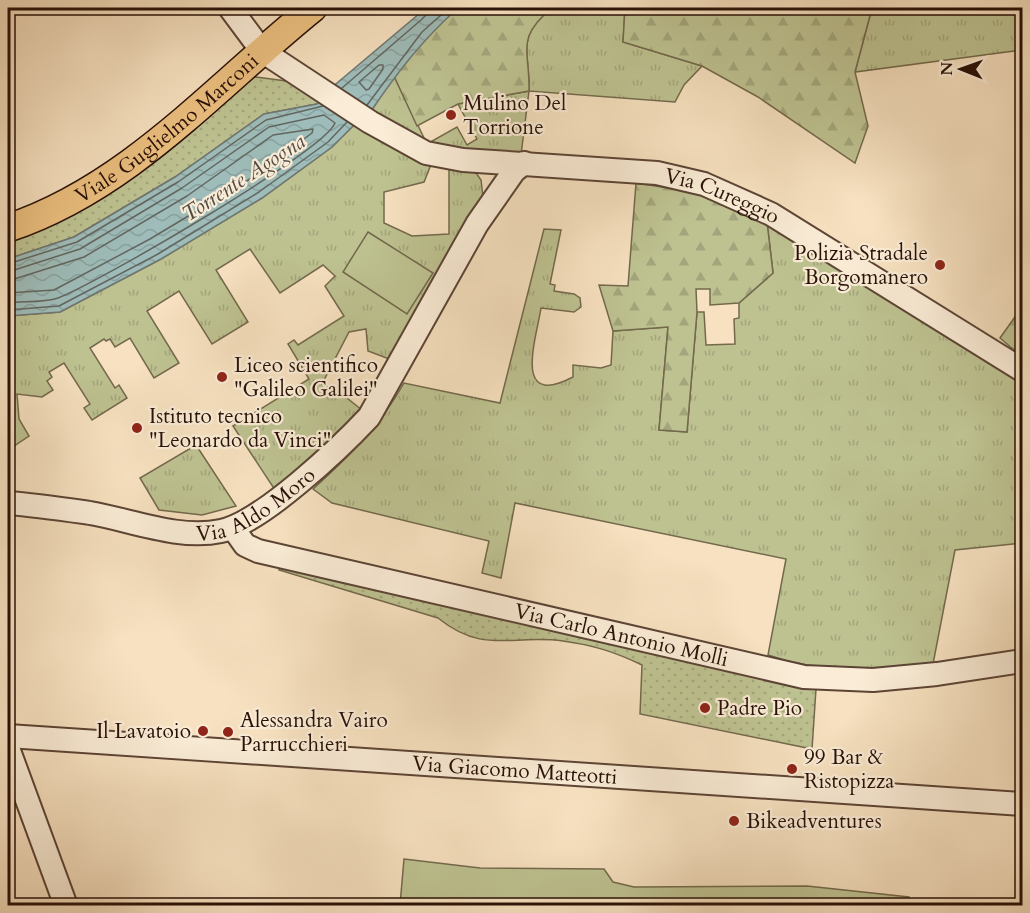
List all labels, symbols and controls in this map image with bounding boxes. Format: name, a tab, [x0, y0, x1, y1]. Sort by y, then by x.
north arrow	[931, 39, 991, 99]
street label: Viale Guglielmo Marconi	[70, 47, 265, 210]
text: N	[936, 62, 958, 76]
place label: Mulino Del Torrione	[463, 89, 566, 142]
marker: Mulino Del Torrione	[444, 108, 458, 122]
water label: Torrente Agogna	[176, 127, 311, 229]
street label: Via Cureggio	[662, 161, 785, 231]
place label: Polizia Stradale Borgomanero	[794, 239, 928, 292]
marker: Polizia Stradale Borgomanero	[933, 258, 947, 272]
place label: Liceo scientifico "Galileo Galilei"	[234, 351, 378, 404]
marker: Liceo scientifico "Galileo Galilei"	[215, 370, 229, 384]
place label: Istituto tecnico "Leonardo da Vinci"	[149, 402, 331, 455]
marker: Istituto tecnico "Leonardo da Vinci"	[130, 421, 144, 435]
street label: Via Aldo Moro	[195, 461, 322, 548]
street label: Via Carlo Antonio Molli	[511, 597, 731, 674]
place label: Padre Pio	[717, 694, 802, 723]
marker: Padre Pio	[698, 701, 712, 715]
place label: Alessandra Vairo Parrucchieri	[240, 706, 388, 759]
place label: Il Lavatoio	[96, 717, 191, 746]
marker: Il Lavatoio	[196, 724, 210, 738]
marker: Alessandra Vairo Parrucchieri	[221, 725, 235, 739]
place label: 99 Bar & Ristopizza	[804, 743, 894, 796]
street label: Via Giacomo Matteotti	[411, 749, 618, 792]
marker: 99 Bar & Ristopizza	[785, 762, 799, 776]
place label: Bikeadventures	[746, 807, 882, 836]
marker: Bikeadventures	[727, 814, 741, 828]

